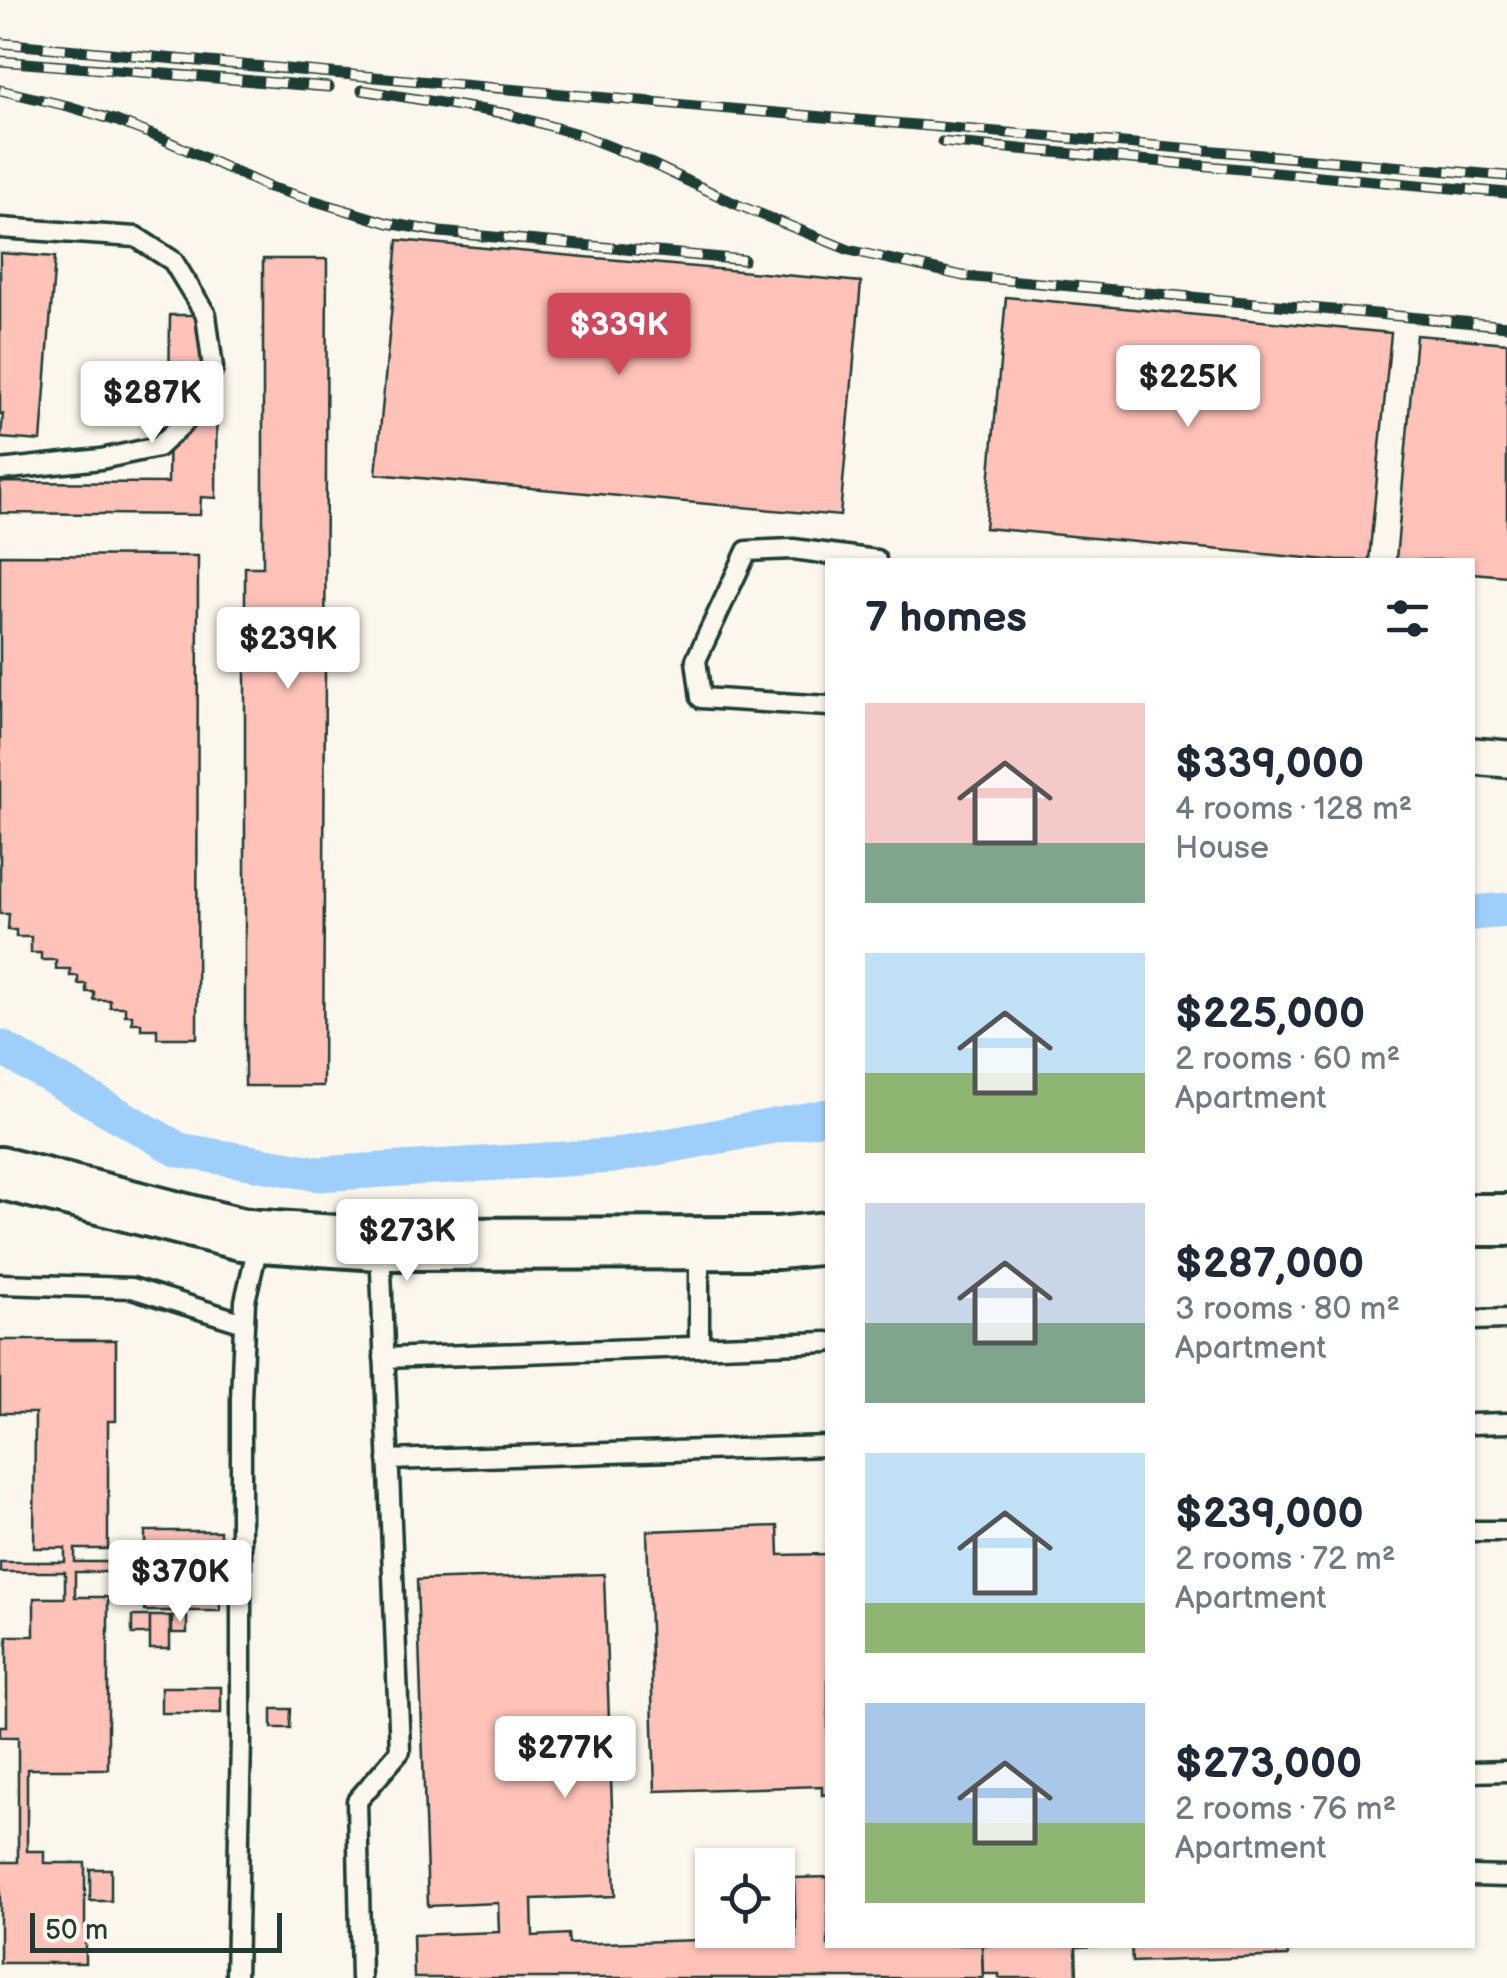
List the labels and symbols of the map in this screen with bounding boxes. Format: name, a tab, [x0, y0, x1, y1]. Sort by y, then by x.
pin: $339K	[549, 293, 689, 378]
pin: $225K	[1118, 345, 1258, 430]
pin: $287K	[82, 361, 222, 446]
pin: $239K	[218, 607, 358, 692]
pin: $273K	[337, 1199, 477, 1284]
pin: $370K	[110, 1540, 250, 1625]
pin: $277K	[495, 1716, 635, 1801]
scale bar	[30, 1908, 282, 1952]

